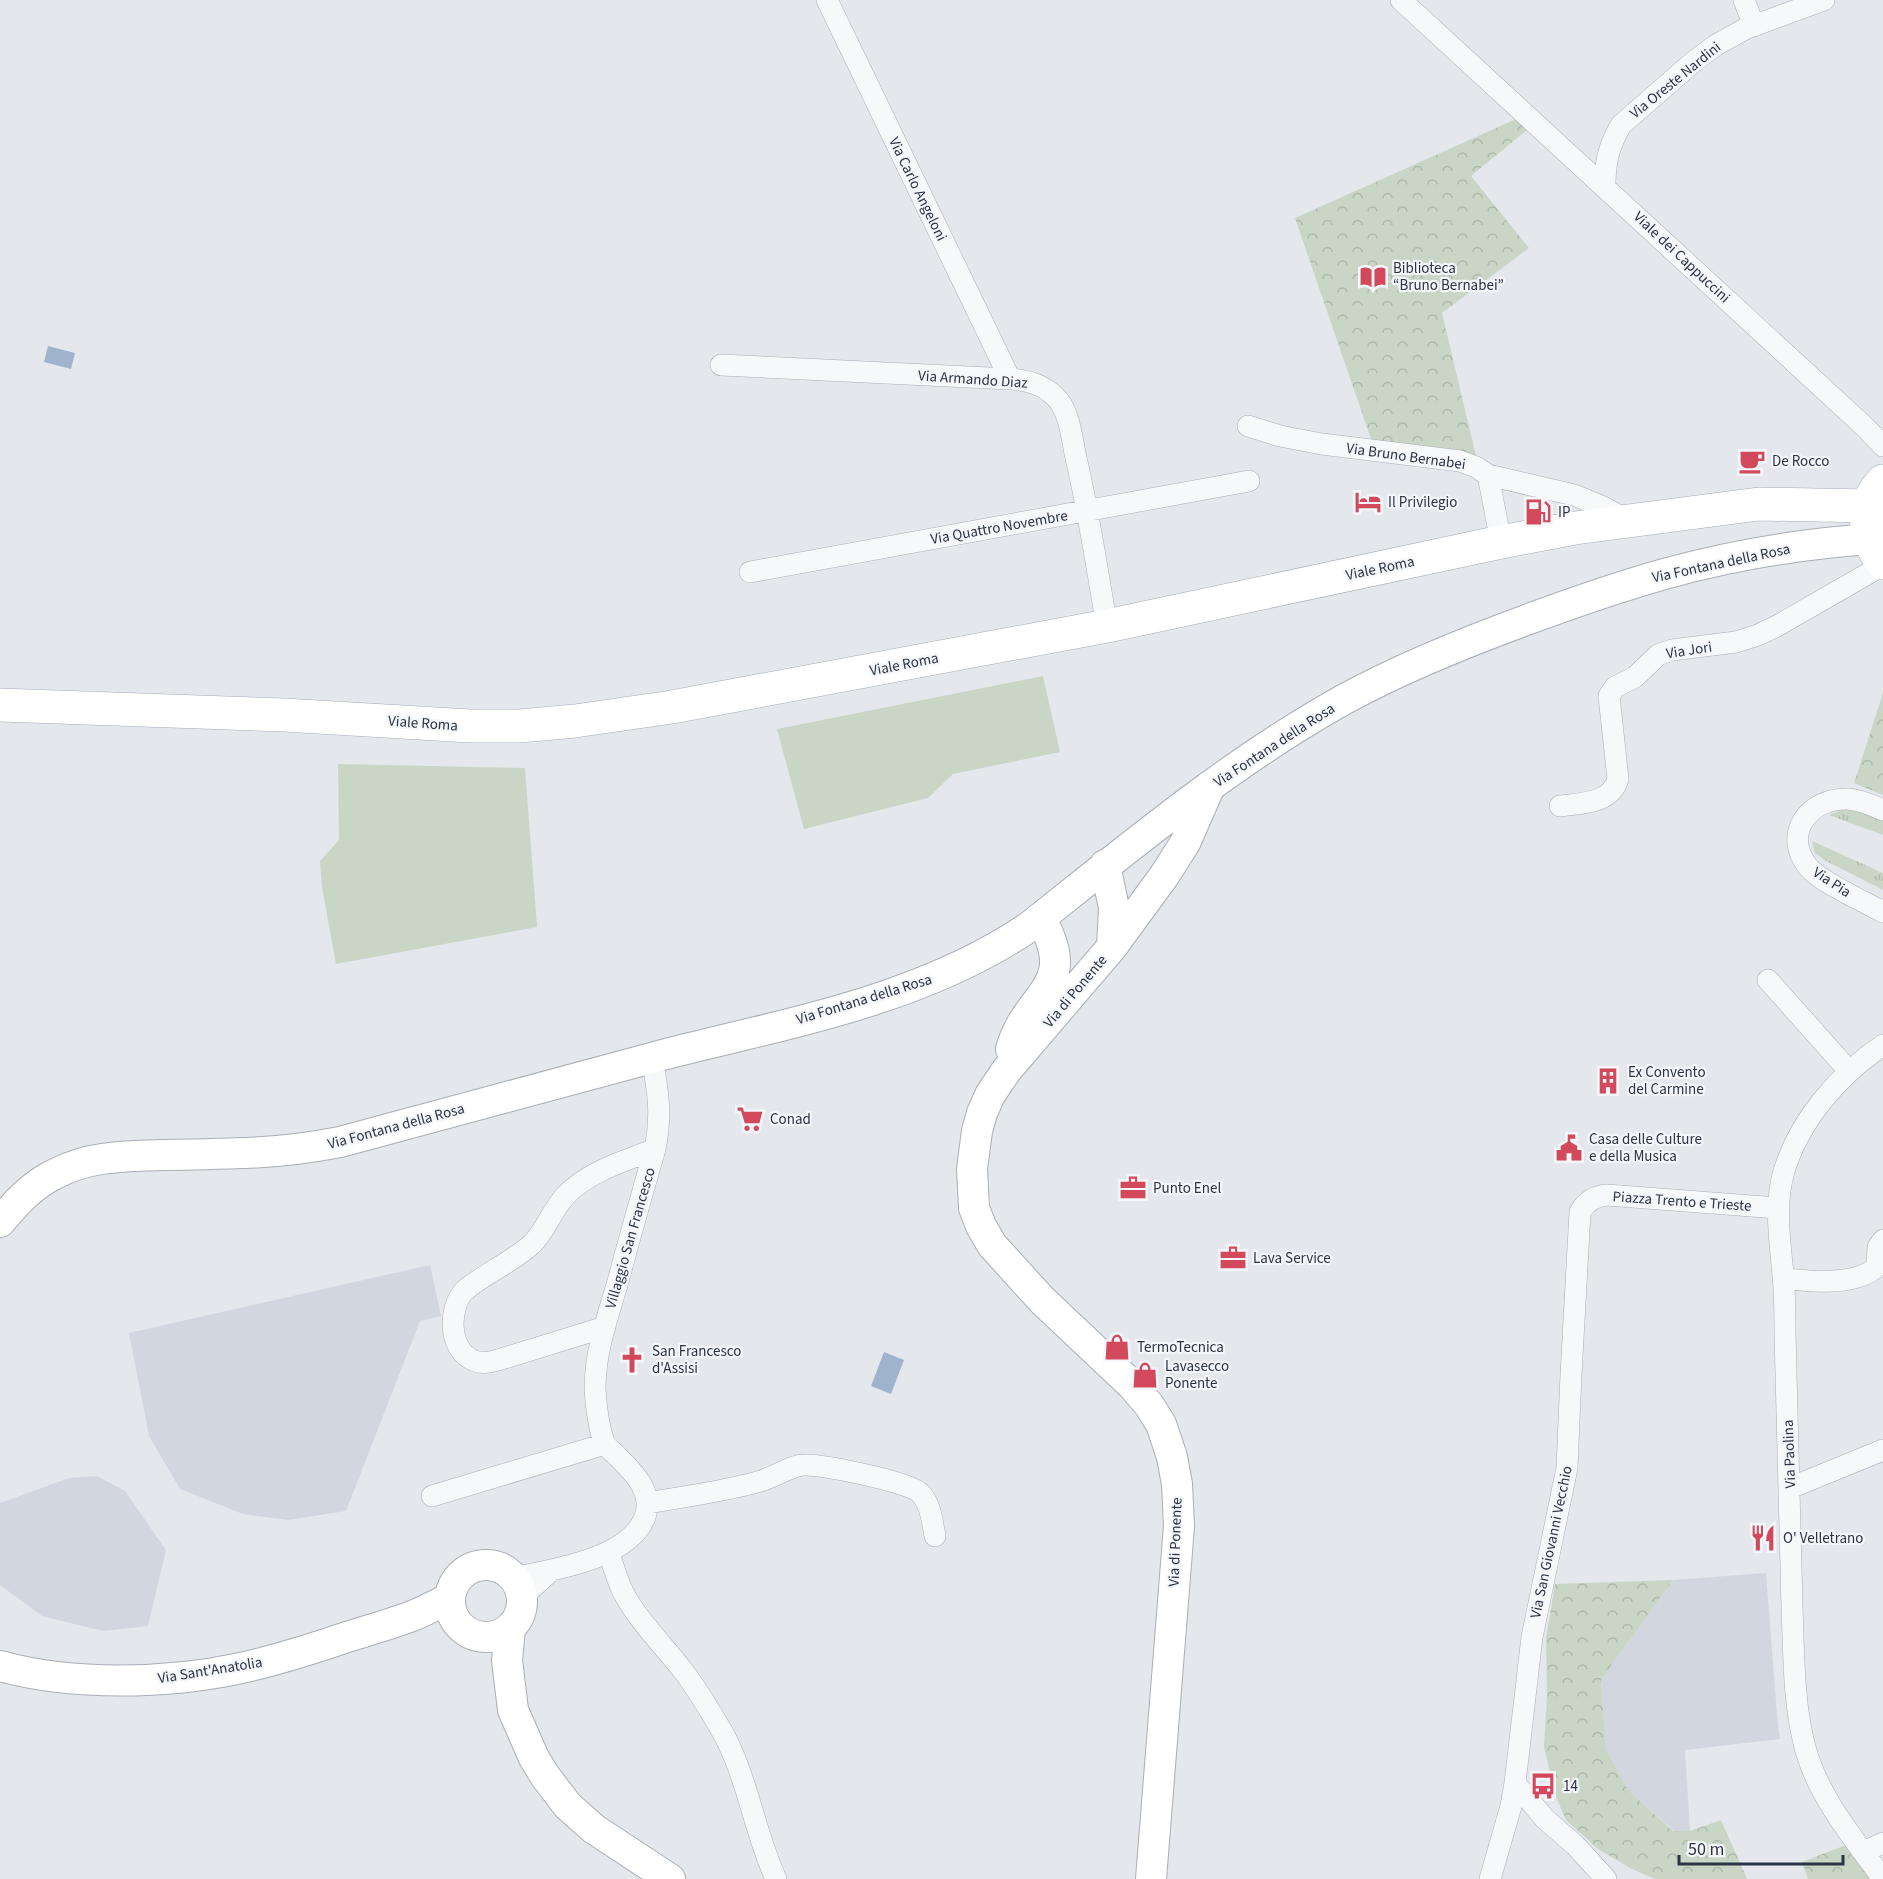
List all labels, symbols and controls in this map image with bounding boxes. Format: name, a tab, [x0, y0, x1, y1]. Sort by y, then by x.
street label: Via Oreste Nardini	[1625, 37, 1725, 124]
street label: Via Carlo Angeloni	[883, 134, 952, 245]
street label: Viale dei Cappuccini	[1629, 207, 1735, 308]
place label: Biblioteca “Bruno Bernabei”	[1393, 258, 1504, 296]
library icon: Biblioteca “Bruno Bernabei”	[1358, 262, 1388, 292]
street label: Via Armando Diaz	[917, 365, 1028, 394]
street label: Via Bruno Bernabei	[1345, 438, 1467, 475]
cafe icon: De Rocco	[1737, 446, 1767, 476]
place label: De Rocco	[1772, 451, 1829, 472]
hotel icon: Il Privilegio	[1353, 487, 1383, 517]
place label: Il Privilegio	[1388, 492, 1457, 513]
fuel station icon: IP	[1523, 497, 1553, 527]
place label: IP	[1558, 502, 1570, 523]
street label: Via Quattro Novembre	[929, 505, 1069, 550]
street label: Via Fontana della Rosa	[1650, 539, 1792, 588]
street label: Viale Roma	[1344, 551, 1416, 586]
street label: Via Jori	[1665, 637, 1714, 664]
street label: Viale Roma	[868, 648, 940, 681]
street label: Via Fontana della Rosa	[1209, 698, 1339, 793]
street label: Viale Roma	[387, 711, 458, 736]
street label: Via Pia	[1809, 862, 1855, 903]
street label: Via di Ponente	[1039, 950, 1112, 1032]
street label: Via Fontana della Rosa	[794, 969, 935, 1030]
place label: Ex Convento del Carmine	[1628, 1062, 1706, 1100]
building icon: Ex Convento del Carmine	[1593, 1066, 1623, 1096]
street label: Via Fontana della Rosa	[325, 1098, 467, 1155]
supermarket icon: Conad	[735, 1104, 765, 1134]
place label: Conad	[770, 1109, 811, 1130]
place label: Casa delle Culture e della Musica	[1589, 1129, 1702, 1167]
public building icon: Casa delle Culture e della Musica	[1554, 1133, 1584, 1163]
street label: Villaggio San Francesco	[600, 1165, 661, 1311]
office icon: Punto Enel	[1118, 1173, 1148, 1203]
place label: Punto Enel	[1153, 1178, 1221, 1199]
street label: Piazza Trento e Trieste	[1612, 1186, 1752, 1217]
office icon: Lava Service	[1218, 1243, 1248, 1273]
place label: Lava Service	[1253, 1248, 1331, 1269]
shop icon: TermoTecnica	[1102, 1332, 1132, 1362]
place label: TermoTecnica	[1137, 1337, 1224, 1358]
place label: San Francesco d'Assisi	[652, 1341, 741, 1379]
church icon: San Francesco d'Assisi	[617, 1345, 647, 1375]
place label: Lavasecco Ponente	[1165, 1356, 1229, 1394]
shop icon: Lavasecco Ponente	[1130, 1360, 1160, 1390]
street label: Via Paolina	[1778, 1419, 1801, 1489]
street label: Via San Giovanni Vecchio	[1525, 1464, 1578, 1620]
street label: Via di Ponente	[1163, 1497, 1188, 1587]
restaurant icon: O' Velletrano	[1748, 1523, 1778, 1553]
place label: O' Velletrano	[1783, 1528, 1863, 1549]
street label: Via Sant'Anatolia	[156, 1652, 264, 1689]
bus stop icon: 14	[1528, 1771, 1558, 1801]
place label: 14	[1563, 1776, 1578, 1797]
scale bar	[1679, 1828, 1842, 1866]
text: 50 m	[1688, 1837, 1724, 1862]

